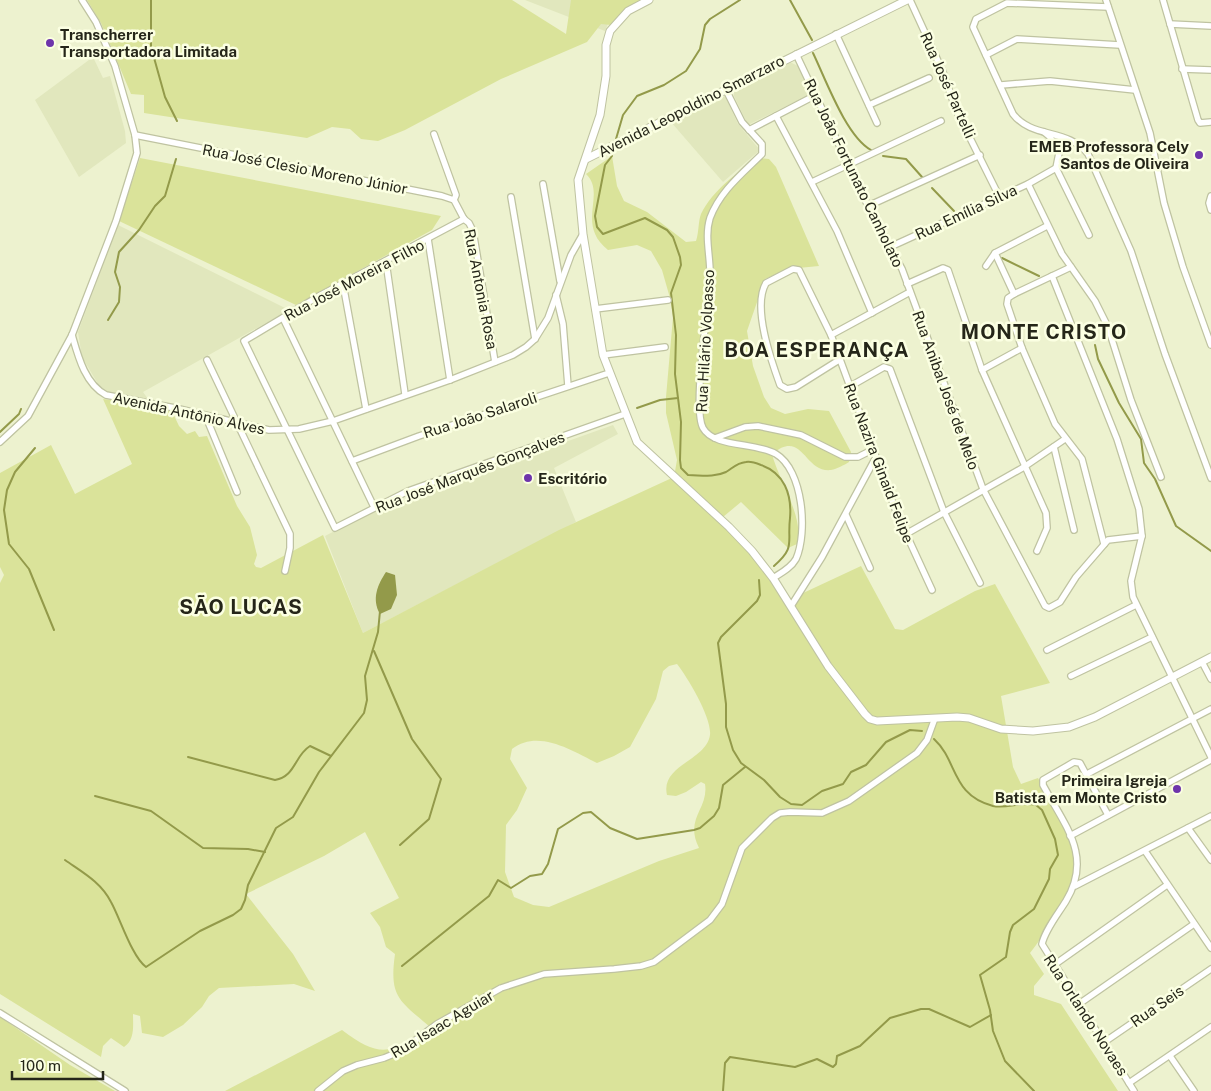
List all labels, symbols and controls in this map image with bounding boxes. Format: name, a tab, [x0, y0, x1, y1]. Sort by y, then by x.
place label: Transcherrer Transportadora Limitada	[60, 26, 237, 60]
street label: Rua José Partelli	[917, 29, 979, 141]
marker: Transcherrer Transportadora Limitada	[44, 37, 56, 49]
street label: Avenida Leopoldino Smarzaro	[595, 52, 787, 160]
street label: Rua João Fortunato Canholato	[801, 76, 907, 270]
place label: EMEB Professora Cely Santos de Oliveira	[1029, 138, 1190, 172]
street label: Rua José Clesio Moreno Júnior	[201, 141, 409, 197]
marker: EMEB Professora Cely Santos de Oliveira	[1193, 149, 1205, 161]
street label: Rua Emília Silva	[912, 181, 1020, 243]
street label: Rua Antonia Rosa	[461, 227, 501, 351]
street label: Rua José Moreira Filho	[281, 236, 427, 324]
street label: Rua Hilário Volpasso	[693, 269, 717, 413]
street label: Rua Anibal José de Melo	[909, 308, 983, 472]
district label: MONTE CRISTO	[961, 320, 1127, 344]
district label: BOA ESPERANÇA	[724, 338, 910, 362]
street label: Rua Nazira Ginaid Felipe	[841, 381, 917, 545]
street label: Avenida Antônio Alves	[112, 389, 266, 437]
street label: Rua João Salaroli	[421, 389, 539, 441]
street label: Rua José Marquês Gonçalves	[373, 428, 567, 516]
place label: Escritório	[538, 470, 608, 487]
marker: Escritório	[522, 472, 534, 484]
district label: SÃO LUCAS	[179, 594, 303, 619]
place label: Primeira Igreja Batista em Monte Cristo	[995, 772, 1167, 806]
marker: Primeira Igreja Batista em Monte Cristo	[1171, 783, 1183, 795]
street label: Rua Orlando Novaes	[1040, 951, 1132, 1079]
street label: Rua Seis	[1127, 982, 1187, 1030]
street label: Rua Isaac Aguiar	[387, 987, 497, 1061]
scale bar	[12, 1048, 104, 1080]
text: 100 m	[20, 1057, 61, 1074]

